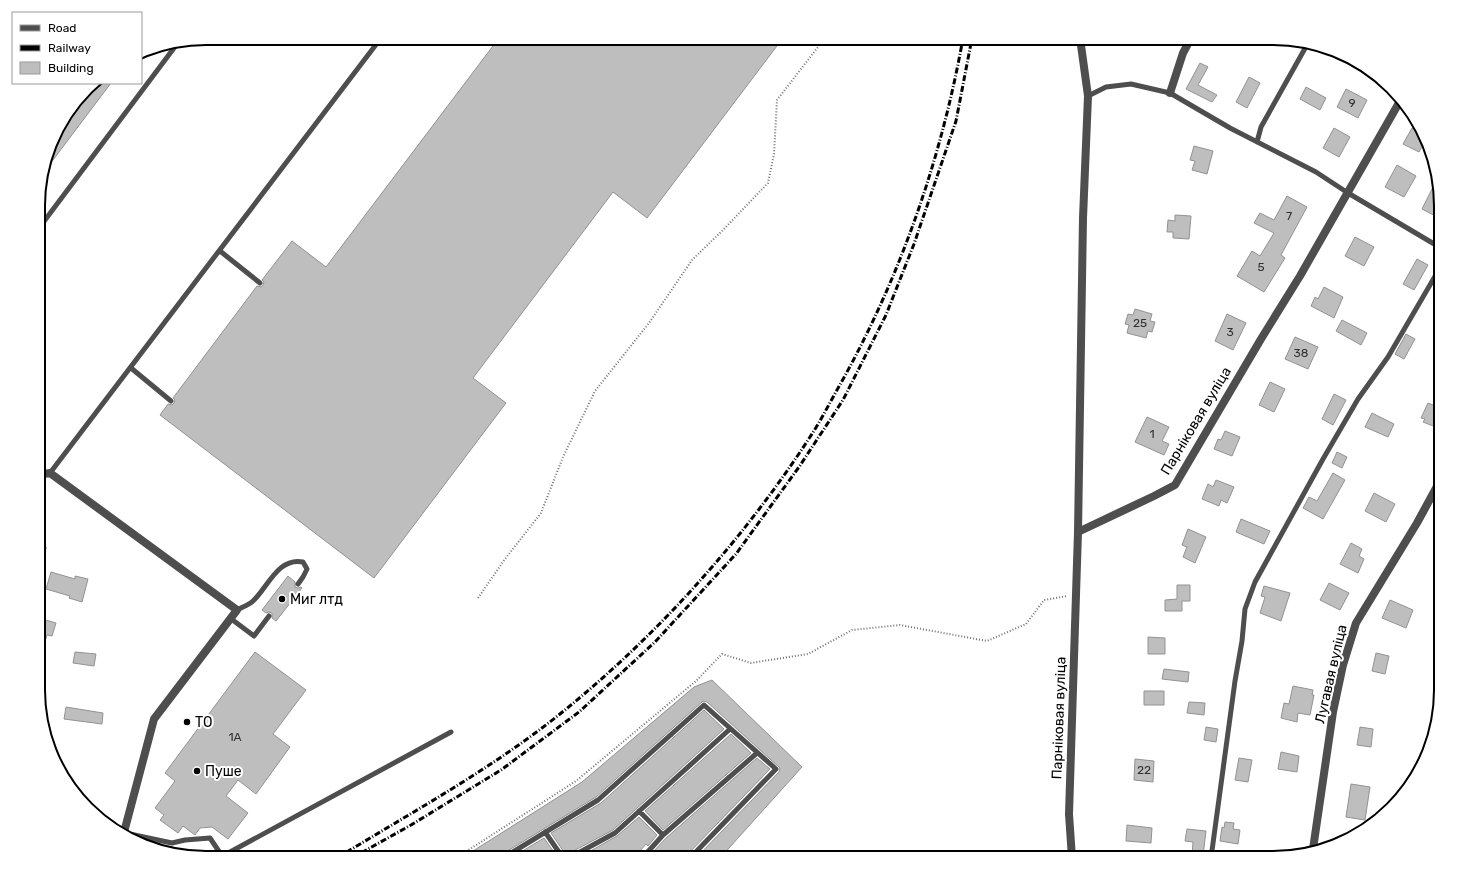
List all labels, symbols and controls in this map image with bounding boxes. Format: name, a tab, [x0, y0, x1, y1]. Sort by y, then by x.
legend	[12, 12, 142, 84]
text: Road	[48, 21, 76, 35]
text: Railway	[48, 41, 91, 55]
text: Building	[48, 61, 94, 75]
house number: 9	[1348, 96, 1356, 110]
house number: 7	[1286, 209, 1292, 223]
house number: 5	[1257, 260, 1265, 274]
house number: 25	[1133, 316, 1147, 330]
house number: 3	[1226, 325, 1234, 339]
house number: 38	[1294, 346, 1308, 360]
street label: Парніковая вуліца	[1157, 364, 1235, 478]
house number: 1	[1149, 427, 1155, 441]
place label: Миг лтд	[290, 591, 343, 608]
marker: Миг лтд	[277, 594, 287, 604]
street label: Лугавая вуліца	[1311, 623, 1351, 725]
street label: Парніковая вуліца	[1048, 656, 1070, 780]
place label: ТО	[195, 714, 213, 731]
marker: ТО	[182, 717, 192, 727]
house number: 1А	[228, 730, 242, 744]
place label: Пуше	[205, 763, 242, 780]
house number: 22	[1137, 763, 1151, 777]
marker: Пуше	[192, 766, 202, 776]

